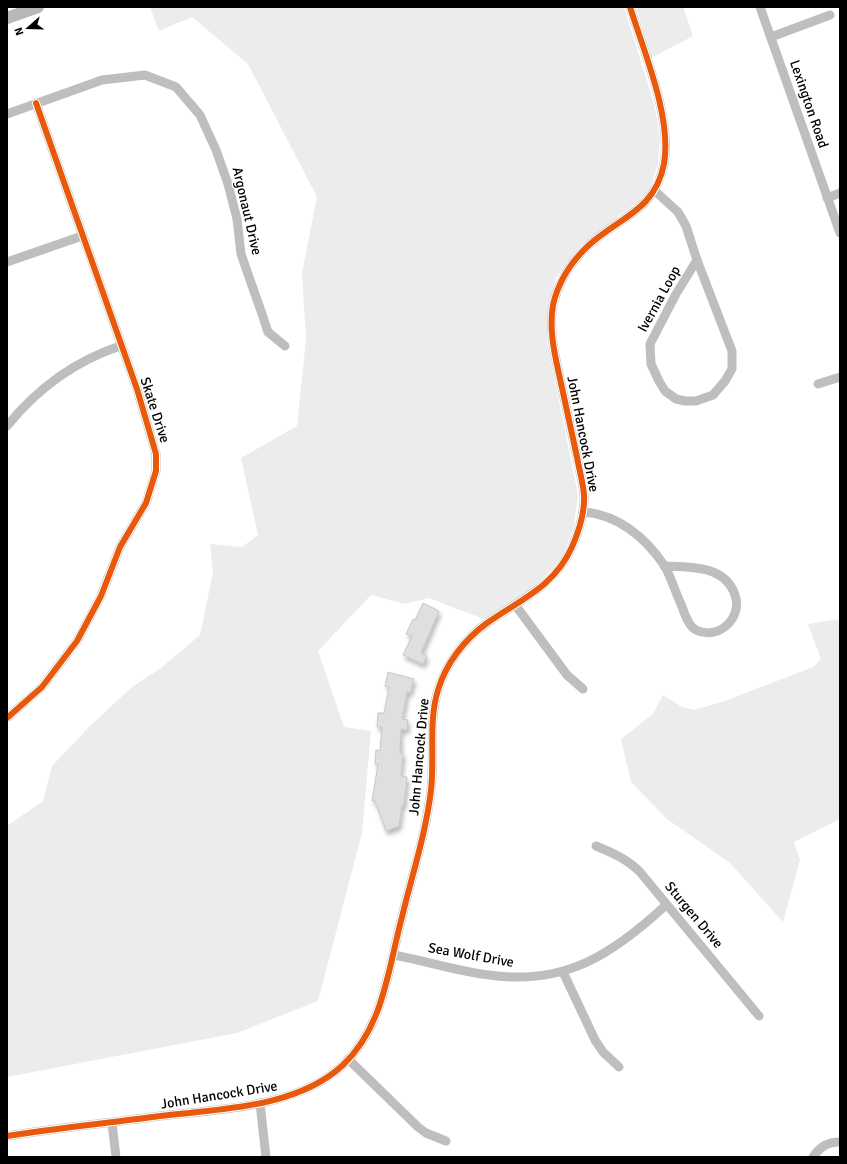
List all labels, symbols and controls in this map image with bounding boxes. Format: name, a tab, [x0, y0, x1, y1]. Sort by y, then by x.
north arrow	[8, 8, 48, 48]
text: N	[12, 25, 26, 37]
street label: Lexington Road	[786, 58, 832, 150]
street label: Argonaut Drive	[229, 165, 265, 257]
street label: Ivernia Loop	[634, 263, 684, 335]
street label: Skate Drive	[136, 375, 174, 445]
street label: John Hancock Drive	[563, 375, 603, 493]
street label: John Hancock Drive	[405, 698, 433, 816]
street label: Sturgen Drive	[661, 878, 727, 952]
street label: Sea Wolf Drive	[427, 939, 515, 971]
street label: John Hancock Drive	[159, 1077, 279, 1113]

